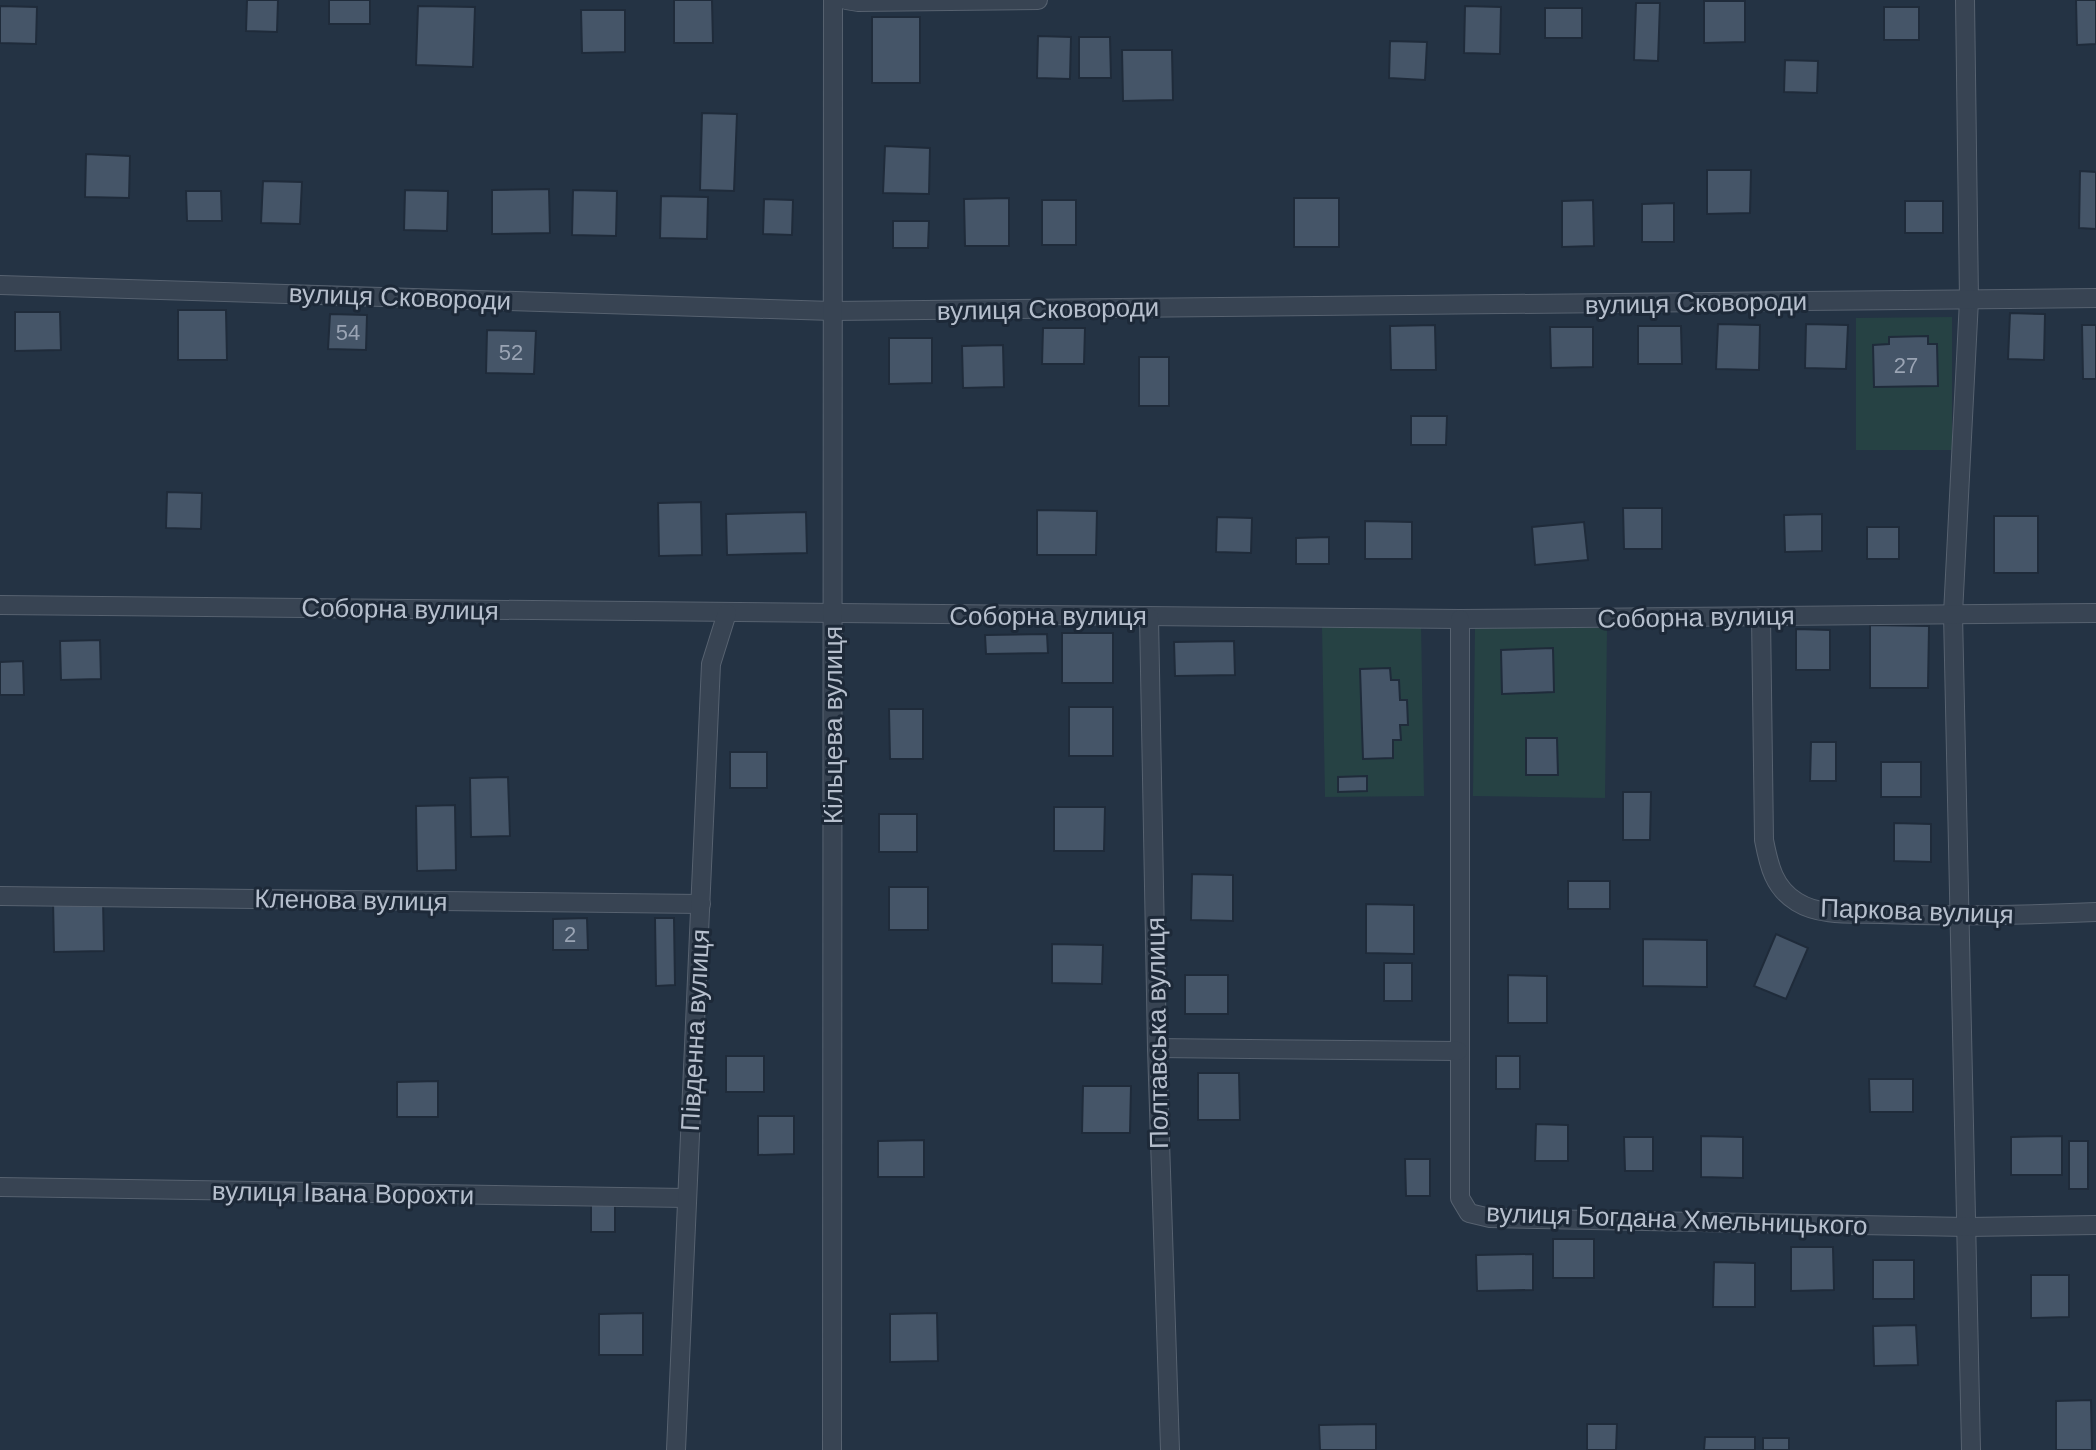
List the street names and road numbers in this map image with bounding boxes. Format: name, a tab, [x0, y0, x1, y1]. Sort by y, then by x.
street label: вулиця Сковороди	[288, 278, 512, 316]
street label: вулиця Сковороди	[1585, 286, 1807, 320]
street label: вулиця Сковороди	[937, 292, 1159, 326]
street label: Соборна вулиця	[301, 592, 499, 626]
street label: Соборна вулиця	[1597, 600, 1795, 634]
street label: Соборна вулиця	[949, 601, 1147, 631]
street label: Кільцева вулиця	[818, 626, 848, 824]
street label: Кленова вулиця	[254, 883, 448, 917]
street label: Паркова вулиця	[1820, 893, 2014, 929]
street label: Полтавська вулиця	[1140, 917, 1174, 1149]
street label: Південна вулиця	[675, 928, 715, 1132]
street label: вулиця Івана Ворохти	[212, 1176, 474, 1210]
street label: вулиця Богдана Хмельницького	[1486, 1197, 1868, 1241]

